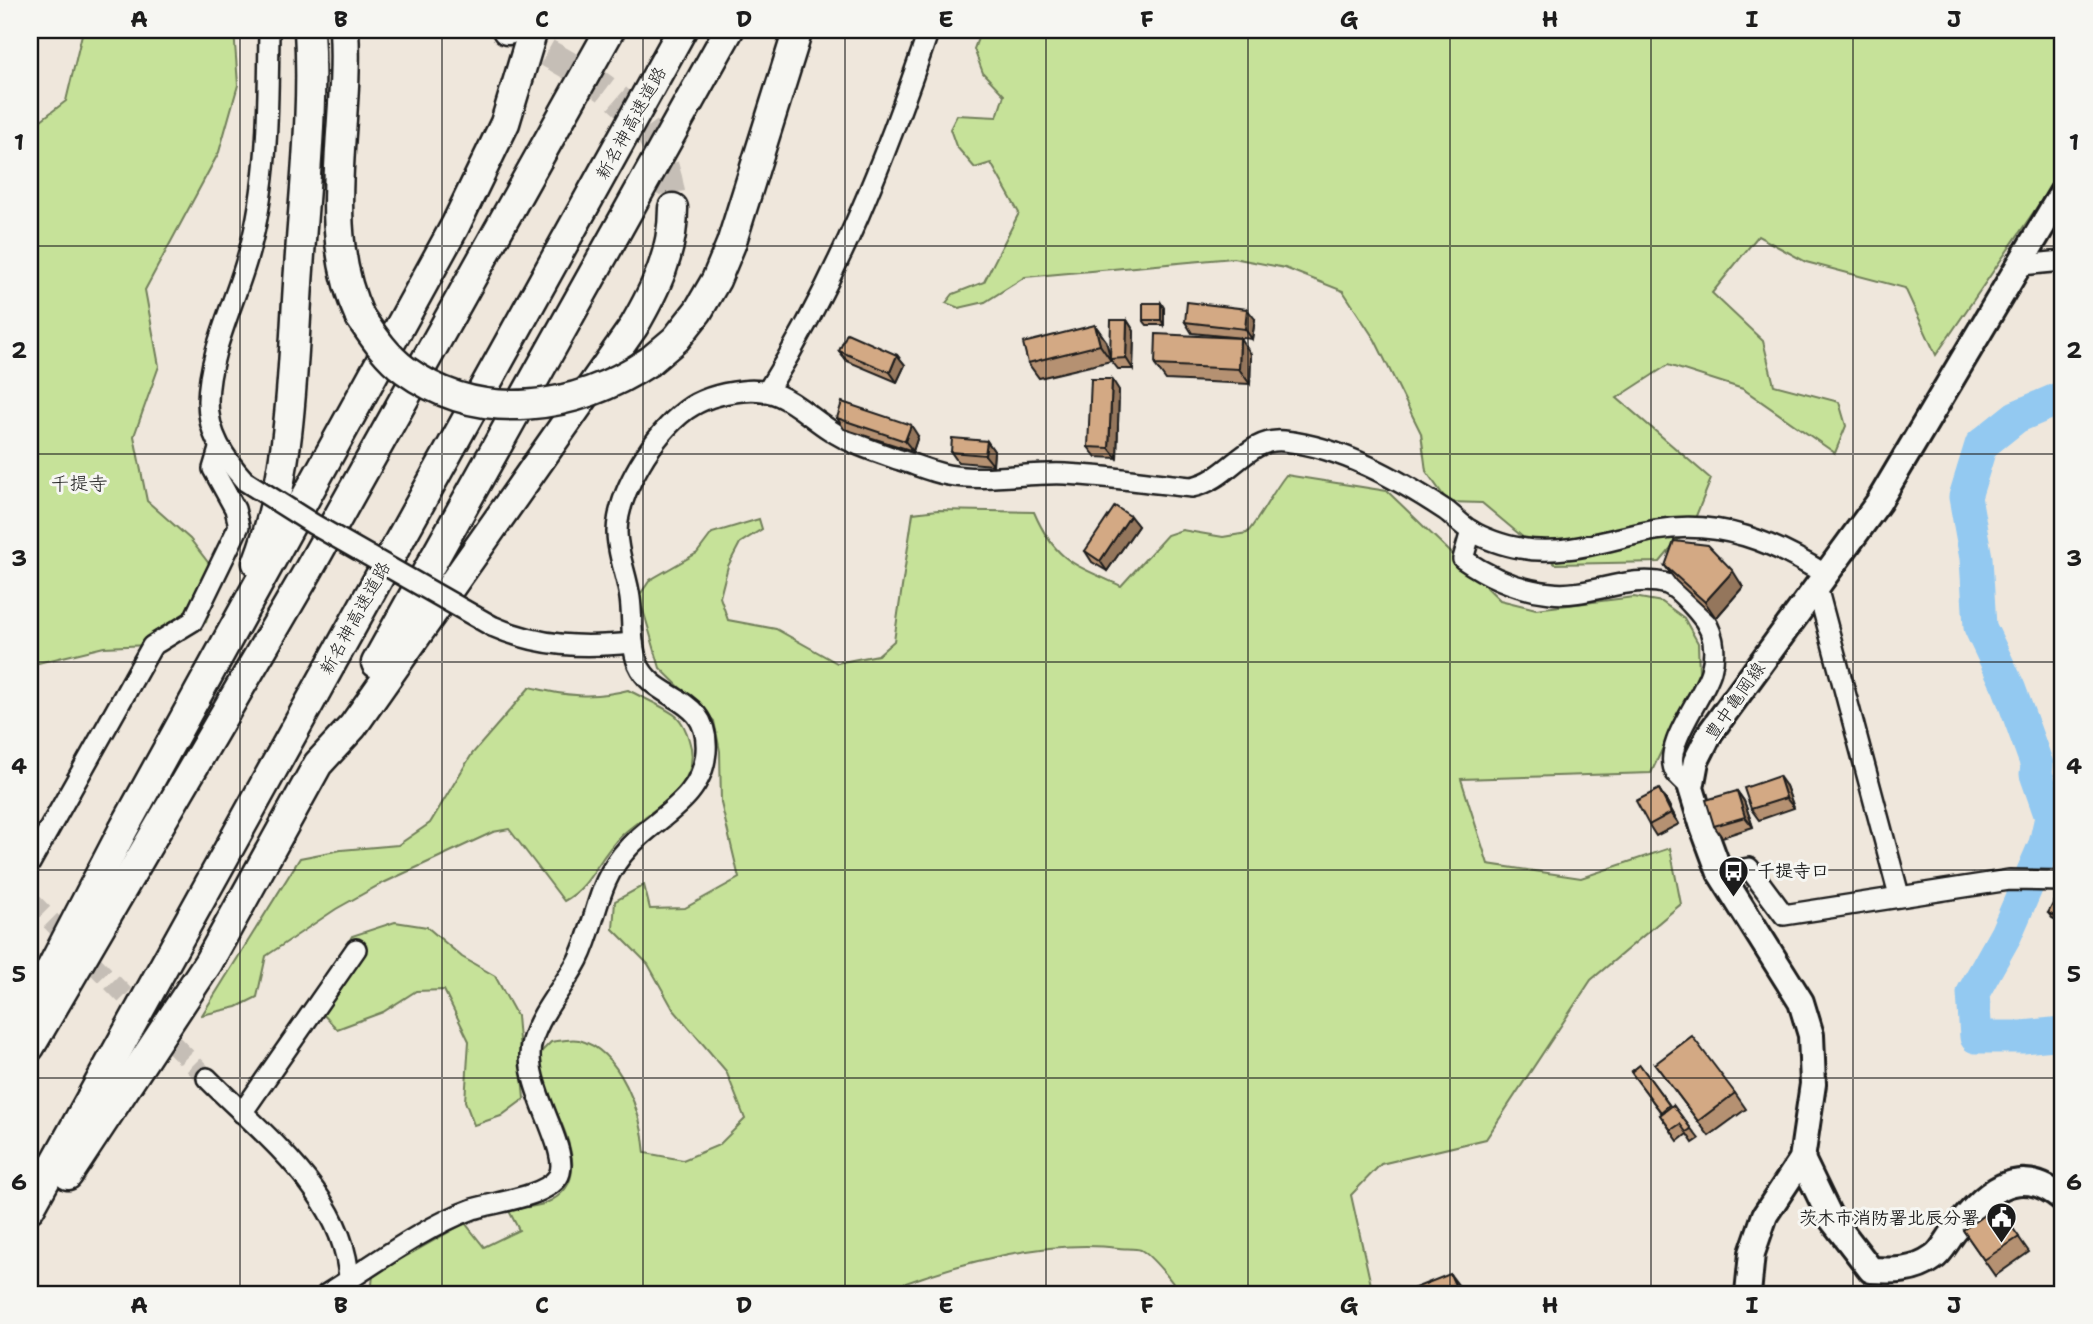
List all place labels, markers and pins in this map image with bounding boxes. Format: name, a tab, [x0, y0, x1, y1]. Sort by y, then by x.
bus stop icon: 千提寺口	[1717, 854, 1751, 898]
place label: 千提寺口	[1757, 859, 1829, 883]
public building icon: 茨木市消防署北辰分署	[1985, 1201, 2019, 1245]
place label: 茨木市消防署北辰分署	[1799, 1206, 1979, 1230]

